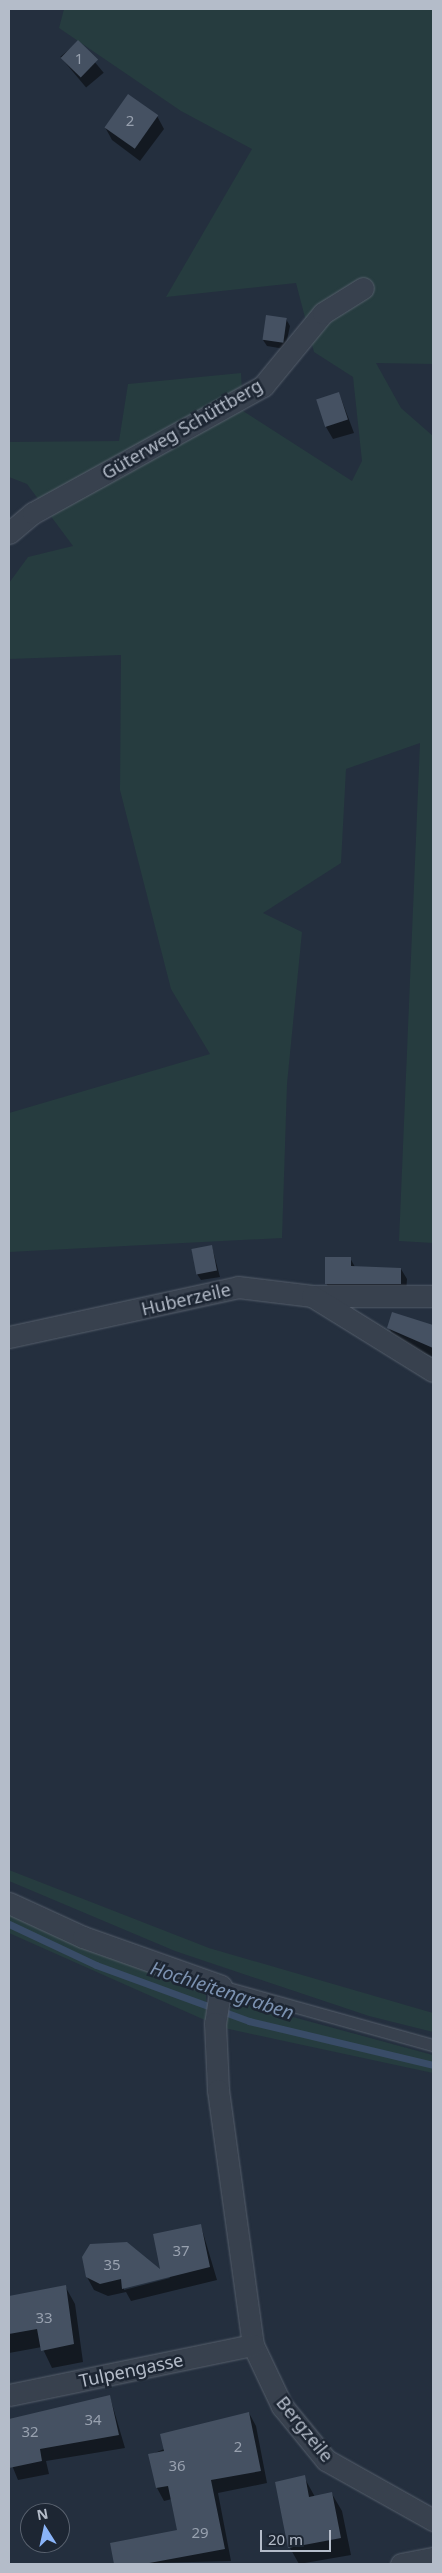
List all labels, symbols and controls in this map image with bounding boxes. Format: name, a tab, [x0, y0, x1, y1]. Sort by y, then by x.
house number: 1	[75, 50, 83, 68]
house number: 2	[126, 112, 134, 130]
street label: Güterweg Schüttberg	[98, 374, 266, 484]
street label: Huberzeile	[139, 1278, 233, 1320]
water label: Hochleitengraben	[147, 1957, 297, 2025]
house number: 37	[172, 2242, 190, 2260]
house number: 35	[103, 2256, 121, 2274]
house number: 33	[35, 2309, 53, 2327]
street label: Tulpengasse	[77, 2348, 185, 2392]
street label: Bergzeile	[272, 2392, 338, 2466]
house number: 34	[84, 2411, 102, 2429]
house number: 32	[21, 2423, 39, 2441]
house number: 2	[234, 2438, 242, 2456]
house number: 36	[168, 2457, 186, 2475]
north arrow	[20, 2503, 70, 2553]
text: N	[35, 2503, 50, 2524]
scale bar	[262, 2520, 333, 2552]
house number: 29	[191, 2524, 209, 2542]
text: 20 m	[268, 2529, 303, 2549]

